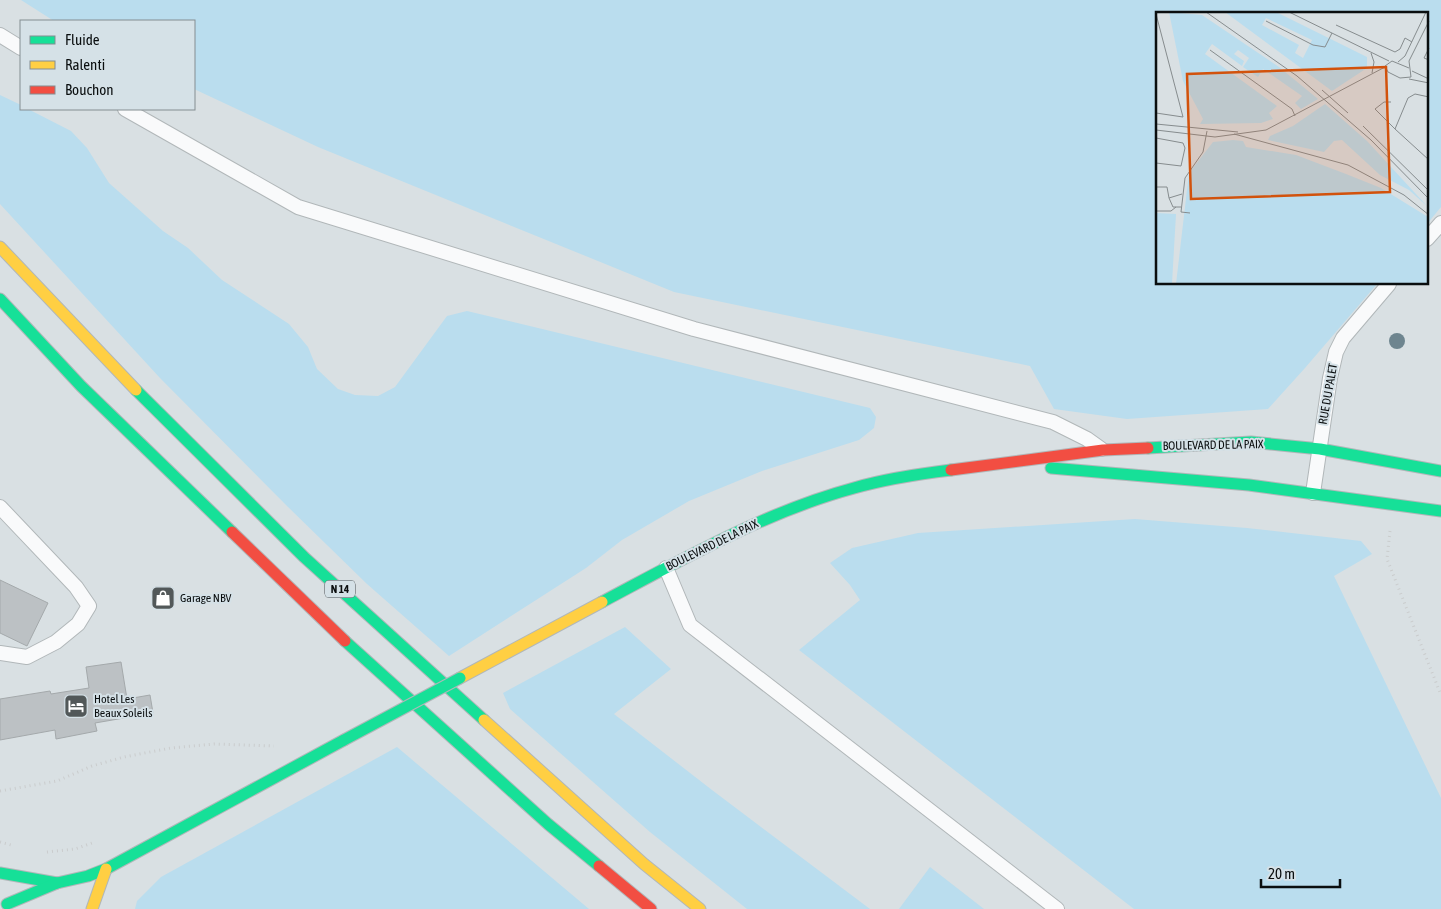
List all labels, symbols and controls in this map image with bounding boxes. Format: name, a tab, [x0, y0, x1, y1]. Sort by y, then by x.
inset map	[1156, 12, 1428, 285]
legend	[20, 20, 195, 110]
text: Fluide	[65, 31, 100, 48]
text: Ralenti	[65, 56, 105, 73]
text: Bouchon	[65, 81, 114, 98]
street label: RUE DU PALET	[1316, 362, 1340, 426]
street label: BOULEVARD DE LA PAIX	[1162, 437, 1264, 453]
street label: BOULEVARD DE LA PAIX	[664, 516, 761, 573]
road number: N 14	[325, 580, 355, 598]
shop icon: Garage NBV	[150, 585, 176, 611]
place label: Garage NBV	[180, 591, 232, 605]
place label: Hotel Les Beaux Soleils	[94, 692, 152, 720]
hotel icon: Hotel Les Beaux Soleils	[63, 693, 89, 719]
scale bar	[1261, 856, 1340, 888]
text: 20 m	[1268, 865, 1295, 882]

